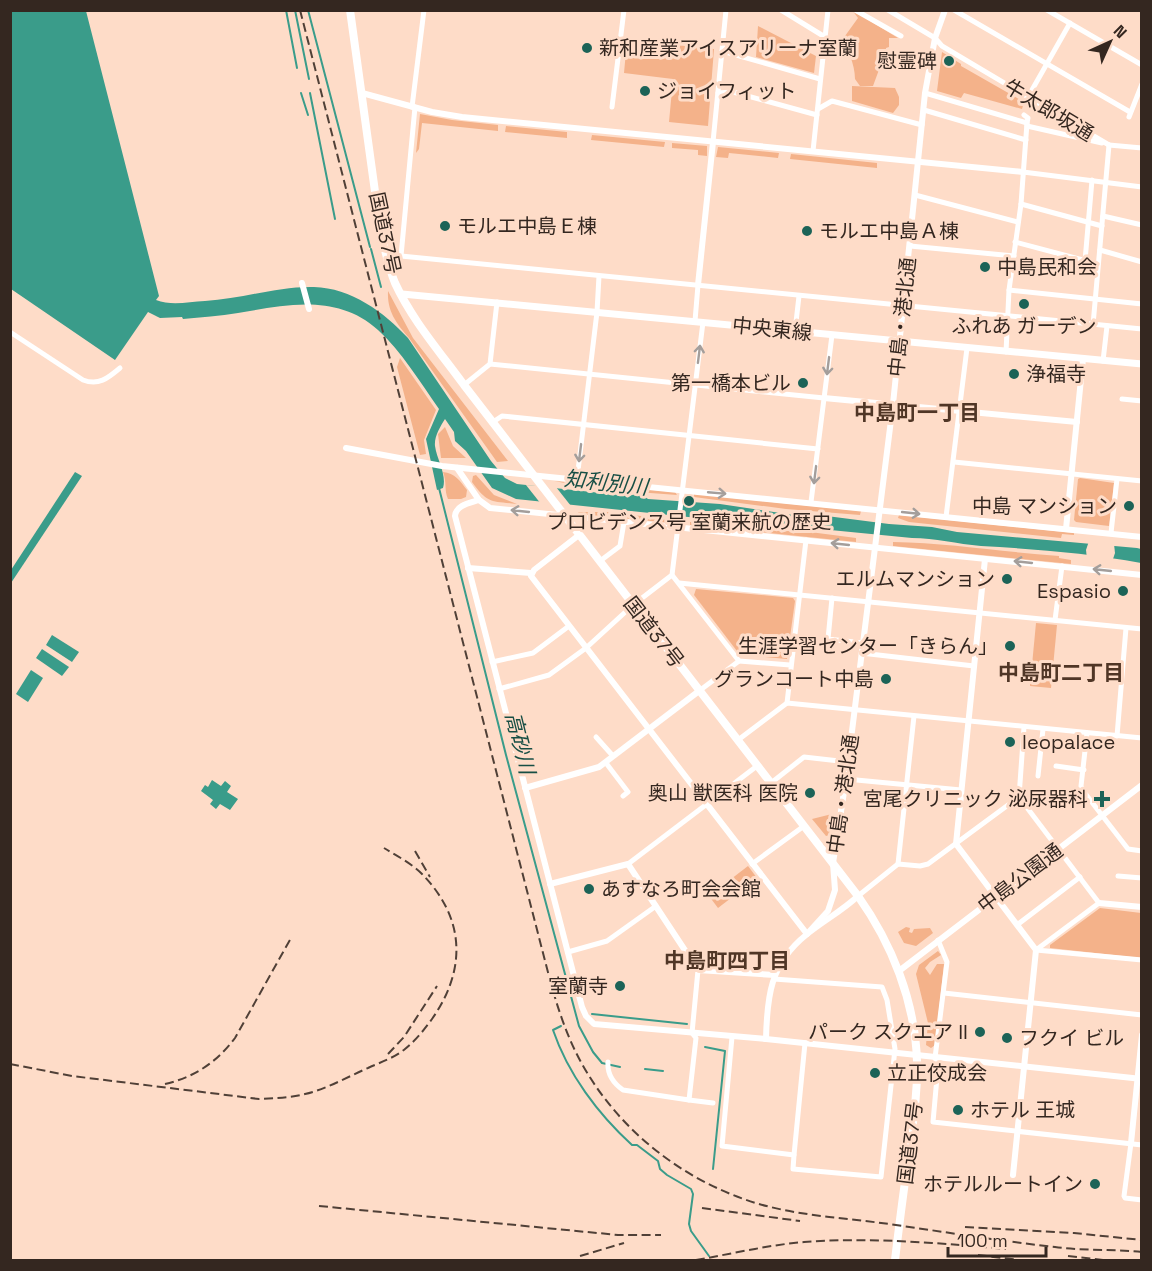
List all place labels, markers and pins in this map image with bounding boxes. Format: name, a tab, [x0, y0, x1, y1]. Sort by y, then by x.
place label: 新和産業アイスアリーナ室蘭	[599, 35, 857, 61]
marker: 新和産業アイスアリーナ室蘭	[580, 41, 594, 55]
place label: 慰霊碑	[877, 48, 937, 74]
marker: 慰霊碑	[942, 54, 956, 68]
place label: ジョイフィット	[657, 78, 797, 104]
marker: ジョイフィット	[638, 84, 652, 98]
place label: モルエ中島Ｅ棟	[457, 213, 597, 239]
place label: モルエ中島Ａ棟	[819, 218, 959, 244]
marker: モルエ中島Ｅ棟	[438, 219, 452, 233]
marker: モルエ中島Ａ棟	[800, 224, 814, 238]
place label: 中島民和会	[997, 254, 1097, 280]
marker: 中島民和会	[978, 260, 992, 274]
marker: ふれあ ガーデン	[1017, 297, 1031, 311]
place label: ふれあ ガーデン	[951, 313, 1097, 339]
place label: 浄福寺	[1026, 361, 1086, 387]
marker: 浄福寺	[1007, 367, 1021, 381]
place label: 第一橋本ビル	[671, 370, 791, 396]
marker: 第一橋本ビル	[796, 376, 810, 390]
place label: 中島 マンション	[972, 493, 1117, 519]
marker: プロビデンス号 室蘭来航の歴史	[682, 494, 696, 508]
marker: 中島 マンション	[1122, 499, 1136, 513]
place label: プロビデンス号 室蘭来航の歴史	[547, 509, 831, 535]
place label: エルムマンション	[835, 566, 995, 592]
marker: エルムマンション	[1000, 572, 1014, 586]
place label: Espasio	[1037, 578, 1111, 604]
marker: Espasio	[1116, 584, 1130, 598]
place label: 生涯学習センター「きらん」	[738, 633, 998, 659]
marker: 生涯学習センター「きらん」	[1003, 639, 1017, 653]
place label: グランコート中島	[714, 666, 874, 692]
marker: グランコート中島	[879, 672, 893, 686]
place label: leopalace	[1022, 729, 1115, 755]
marker: leopalace	[1003, 735, 1017, 749]
place label: 奥山 獣医科 医院	[648, 780, 798, 806]
marker: 奥山 獣医科 医院	[803, 786, 817, 800]
place label: 宮尾クリニック 泌尿器科	[863, 786, 1088, 812]
marker: 宮尾クリニック 泌尿器科	[1093, 790, 1111, 808]
place label: あすなろ町会会館	[601, 876, 761, 902]
marker: あすなろ町会会館	[582, 882, 596, 896]
place label: 室蘭寺	[548, 973, 608, 999]
marker: 室蘭寺	[613, 979, 627, 993]
place label: パーク スクエア II	[808, 1019, 968, 1045]
marker: パーク スクエア II	[973, 1025, 987, 1039]
place label: フクイ ビル	[1019, 1025, 1124, 1051]
marker: フクイ ビル	[1000, 1031, 1014, 1045]
place label: 立正佼成会	[887, 1060, 987, 1086]
marker: 立正佼成会	[868, 1066, 882, 1080]
place label: ホテル 王城	[970, 1097, 1075, 1123]
marker: ホテル 王城	[951, 1103, 965, 1117]
place label: ホテルルートイン	[923, 1171, 1083, 1197]
marker: ホテルルートイン	[1088, 1177, 1102, 1191]

